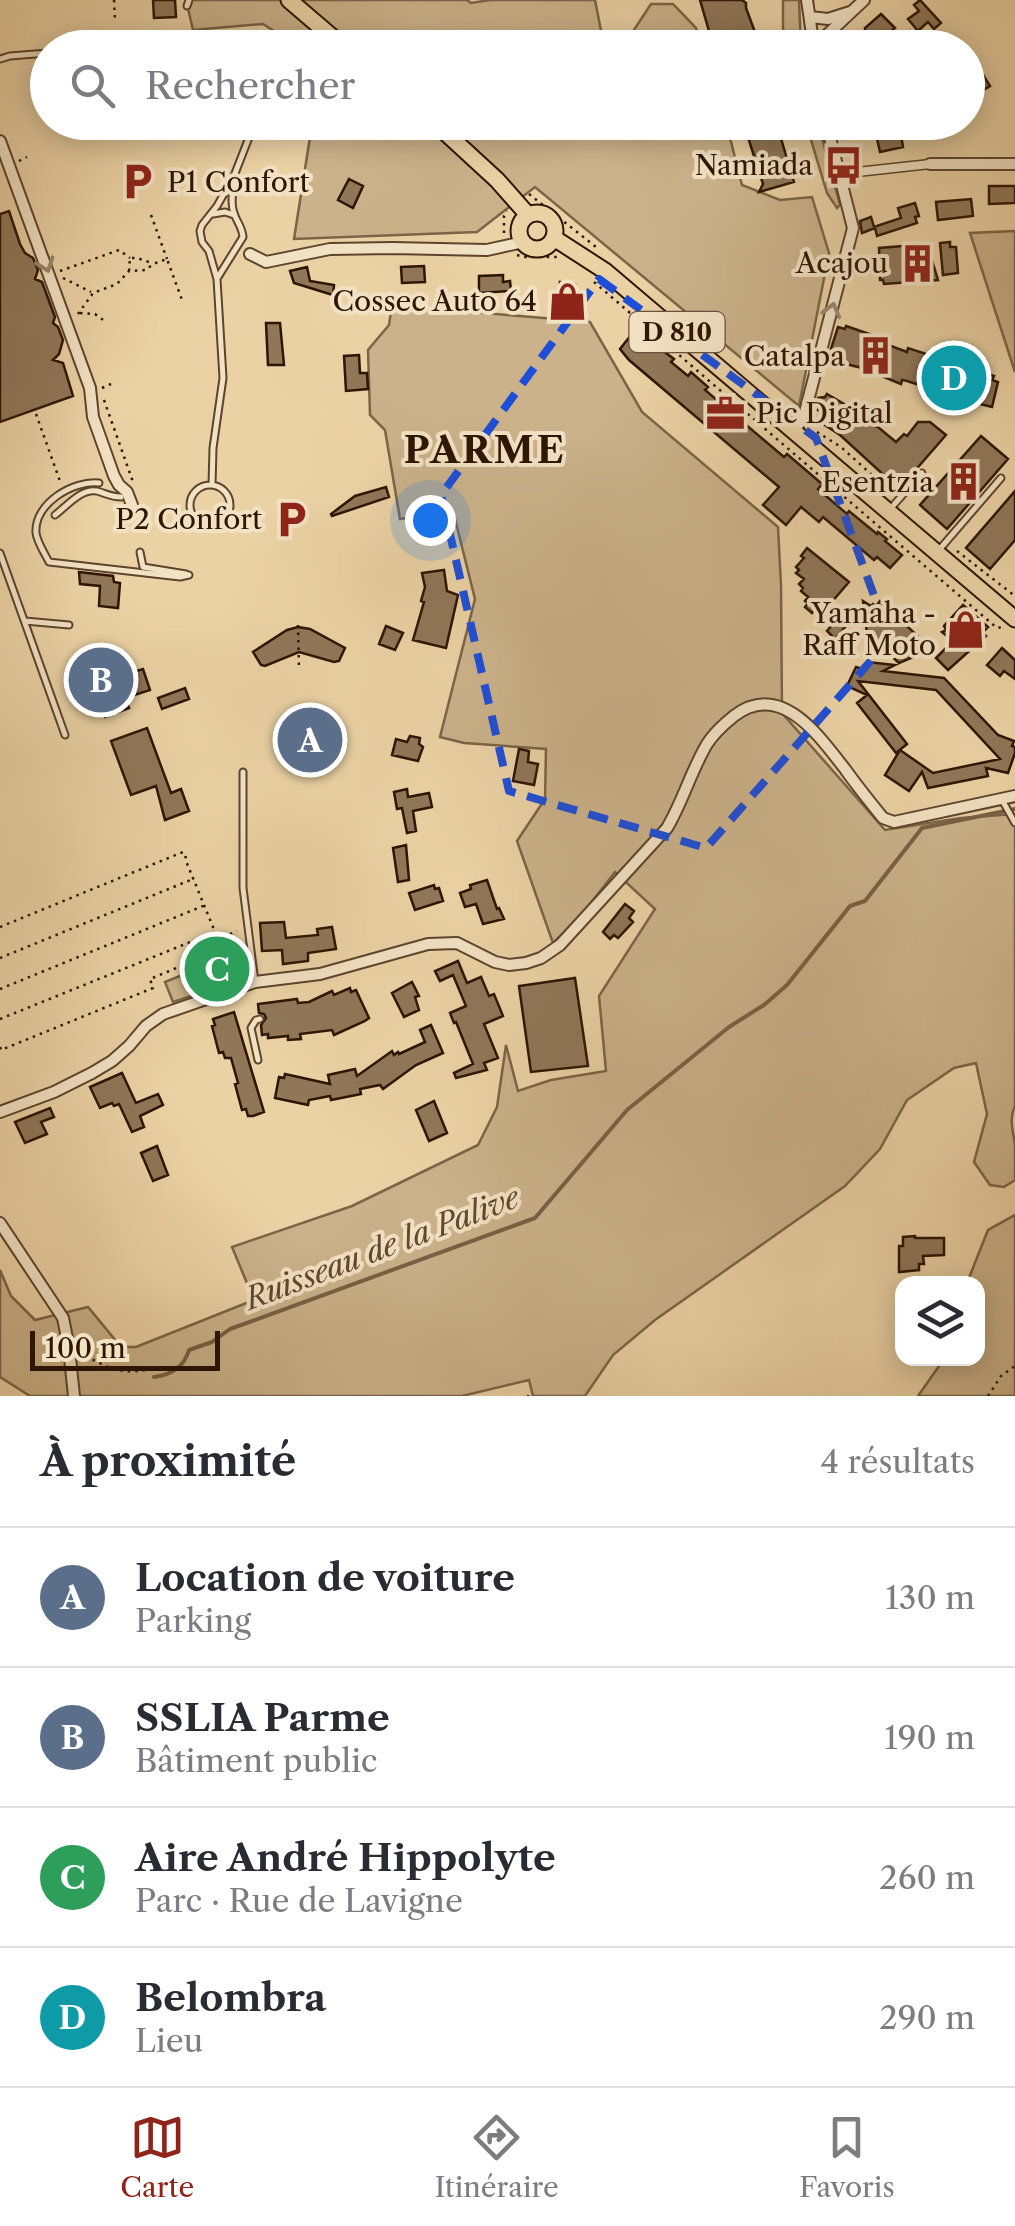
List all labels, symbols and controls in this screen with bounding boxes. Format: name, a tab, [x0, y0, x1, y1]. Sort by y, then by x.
search box	[30, 30, 985, 140]
icon: search	[65, 58, 120, 113]
text: Rechercher	[145, 62, 355, 109]
bus stop icon: Namiada	[822, 144, 864, 186]
place label: Namiada	[695, 148, 813, 182]
parking icon: P1 Confort	[116, 161, 158, 203]
place label: P1 Confort	[167, 165, 310, 199]
building icon: Acajou	[897, 242, 939, 284]
place label: Acajou	[795, 246, 888, 280]
one-way arrow	[34, 256, 55, 273]
shop icon: Cossec Auto 64	[546, 280, 588, 322]
place label: Cossec Auto 64	[332, 284, 537, 318]
one-way arrow	[820, 302, 841, 319]
road number: D 810	[630, 312, 724, 352]
building icon: Catalpa	[854, 335, 896, 377]
place label: Catalpa	[744, 339, 845, 373]
pin: D	[922, 340, 986, 416]
office icon: Pic Digital	[705, 392, 747, 434]
place label: Pic Digital	[756, 396, 893, 430]
district label: PARME	[404, 426, 566, 473]
building icon: Esentzia	[943, 461, 985, 503]
place label: Esentzia	[822, 465, 934, 499]
your location	[405, 495, 456, 546]
parking icon: P2 Confort	[271, 498, 313, 540]
place label: P2 Confort	[115, 502, 262, 536]
place label: Yamaha - Raff Moto	[802, 596, 936, 662]
shop icon: Yamaha - Raff Moto	[945, 608, 987, 650]
pin: B	[68, 642, 134, 718]
pin: A	[278, 702, 342, 778]
pin: C	[184, 932, 250, 1006]
water label: Ruisseau de la Palive	[238, 1178, 526, 1318]
map controls	[895, 1276, 985, 1366]
button: layers	[895, 1276, 985, 1366]
scale bar	[30, 1326, 220, 1370]
text: 100 m	[45, 1331, 126, 1365]
text: À proximité	[40, 1435, 296, 1487]
text: 4 résultats	[820, 1442, 975, 1481]
text: Location de voiture	[135, 1554, 515, 1601]
text: A	[60, 1578, 85, 1617]
text: 130 m	[885, 1578, 975, 1617]
text: Parking	[135, 1601, 251, 1640]
text: SSLIA Parme	[135, 1694, 390, 1741]
text: B	[61, 1718, 84, 1757]
text: 190 m	[884, 1718, 975, 1757]
text: Bâtiment public	[135, 1741, 378, 1780]
text: Aire André Hippolyte	[135, 1834, 556, 1881]
text: C	[60, 1858, 85, 1897]
text: 260 m	[879, 1858, 975, 1897]
text: Parc · Rue de Lavigne	[135, 1881, 463, 1920]
text: Belombra	[135, 1974, 326, 2021]
text: D	[59, 1998, 86, 2037]
text: 290 m	[879, 1998, 975, 2037]
text: Lieu	[135, 2021, 203, 2060]
tab: Carte	[120, 2110, 194, 2204]
tab: Itinéraire	[435, 2110, 559, 2204]
tab: Favoris	[799, 2110, 895, 2204]

